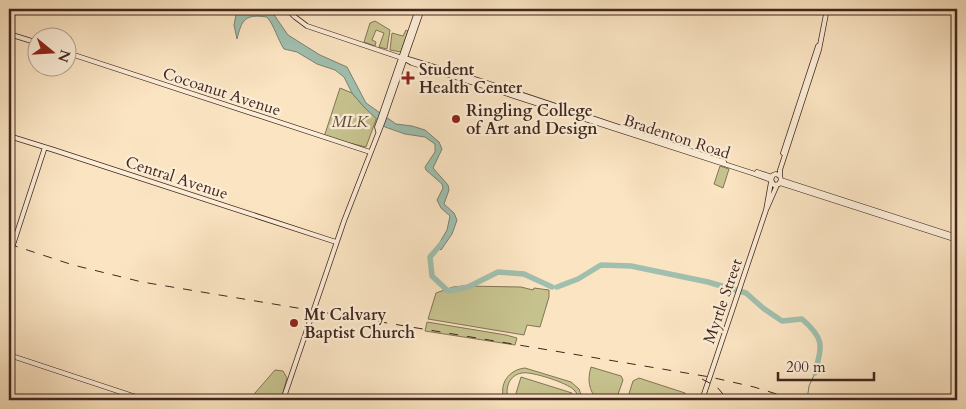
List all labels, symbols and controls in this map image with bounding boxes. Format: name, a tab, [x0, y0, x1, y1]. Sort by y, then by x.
north arrow	[28, 28, 78, 78]
text: N	[53, 47, 75, 65]
place label: Student Health Center	[419, 59, 523, 99]
street label: Cocoanut Avenue	[160, 63, 284, 121]
marker: Student Health Center	[401, 71, 415, 85]
place label: Ringling College of Art and Design	[466, 100, 598, 140]
street label: Bradenton Road	[621, 109, 733, 165]
park label: MLK	[332, 111, 369, 133]
marker: Ringling College of Art and Design	[450, 113, 462, 125]
street label: Central Avenue	[123, 151, 231, 205]
street label: Myrtle Street	[698, 256, 748, 347]
place label: Mt Calvary Baptist Church	[304, 304, 415, 344]
marker: Mt Calvary Baptist Church	[288, 317, 300, 329]
scale bar	[778, 349, 875, 381]
text: 200 m	[786, 357, 826, 377]

